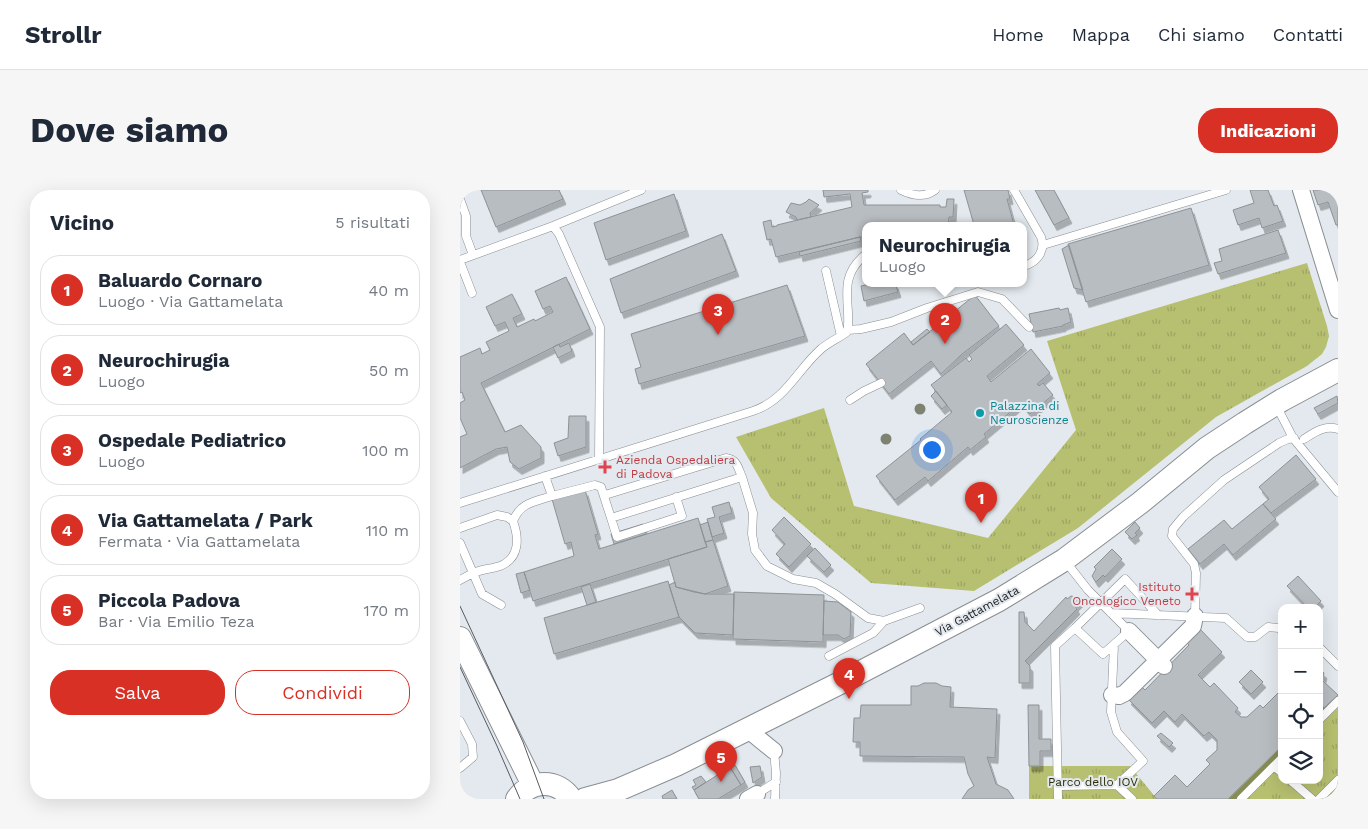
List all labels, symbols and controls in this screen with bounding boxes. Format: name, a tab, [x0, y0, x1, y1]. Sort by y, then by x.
text: Strollr	[25, 21, 102, 49]
text: Home	[992, 24, 1044, 45]
text: Mappa	[1072, 24, 1130, 45]
text: Chi siamo	[1158, 24, 1245, 45]
text: Contatti	[1273, 24, 1343, 45]
button: Indicazioni	[1198, 108, 1338, 153]
text: Dove siamo	[30, 109, 228, 151]
text: Vicino	[50, 210, 114, 235]
text: 5 risultati	[335, 213, 410, 232]
popup	[862, 222, 1027, 287]
text: Neurochirugia	[879, 234, 1010, 257]
text: Luogo	[879, 257, 926, 276]
text: Baluardo Cornaro	[98, 269, 262, 292]
text: 1	[64, 281, 70, 300]
text: 40 m	[369, 281, 409, 300]
text: Luogo · Via Gattamelata	[98, 292, 283, 311]
pin: 3	[702, 294, 734, 335]
pin: 2	[929, 303, 961, 344]
text: Neurochirugia	[98, 349, 229, 372]
text: 2	[62, 361, 72, 380]
text: 50 m	[369, 361, 409, 380]
text: Luogo	[98, 372, 145, 391]
place label: Palazzina di Neuroscienze	[990, 399, 1069, 427]
marker: Palazzina di Neuroscienze	[974, 407, 986, 419]
text: Ospedale Pediatrico	[98, 429, 286, 452]
your location	[919, 437, 945, 463]
text: 3	[62, 441, 72, 460]
text: 100 m	[362, 441, 409, 460]
text: Luogo	[98, 452, 145, 471]
place label: Azienda Ospedaliera di Padova	[616, 453, 736, 481]
marker: Azienda Ospedaliera di Padova	[598, 460, 612, 474]
pin: 1	[965, 482, 997, 523]
text: Via Gattamelata / Park	[98, 509, 313, 532]
text: 4	[62, 521, 72, 540]
text: 110 m	[366, 521, 409, 540]
text: Fermata · Via Gattamelata	[98, 532, 300, 551]
place label: Istituto Oncologico Veneto	[1072, 580, 1181, 608]
street label: Via Gattamelata	[933, 583, 1022, 639]
marker: Istituto Oncologico Veneto	[1185, 587, 1199, 601]
text: Piccola Padova	[98, 589, 240, 612]
text: 5	[62, 601, 72, 620]
text: 170 m	[363, 601, 409, 620]
map controls	[1278, 604, 1323, 784]
button: +	[1278, 604, 1323, 649]
text: Bar · Via Emilio Teza	[98, 612, 255, 631]
button: −	[1278, 649, 1323, 694]
pin: 4	[833, 658, 865, 699]
button: Salva	[50, 670, 225, 715]
button: Condividi	[235, 670, 410, 715]
button: locate	[1278, 694, 1323, 739]
button: layers	[1278, 739, 1323, 784]
pin: 5	[705, 741, 737, 782]
park label: Parco dello IOV	[1048, 775, 1138, 789]

